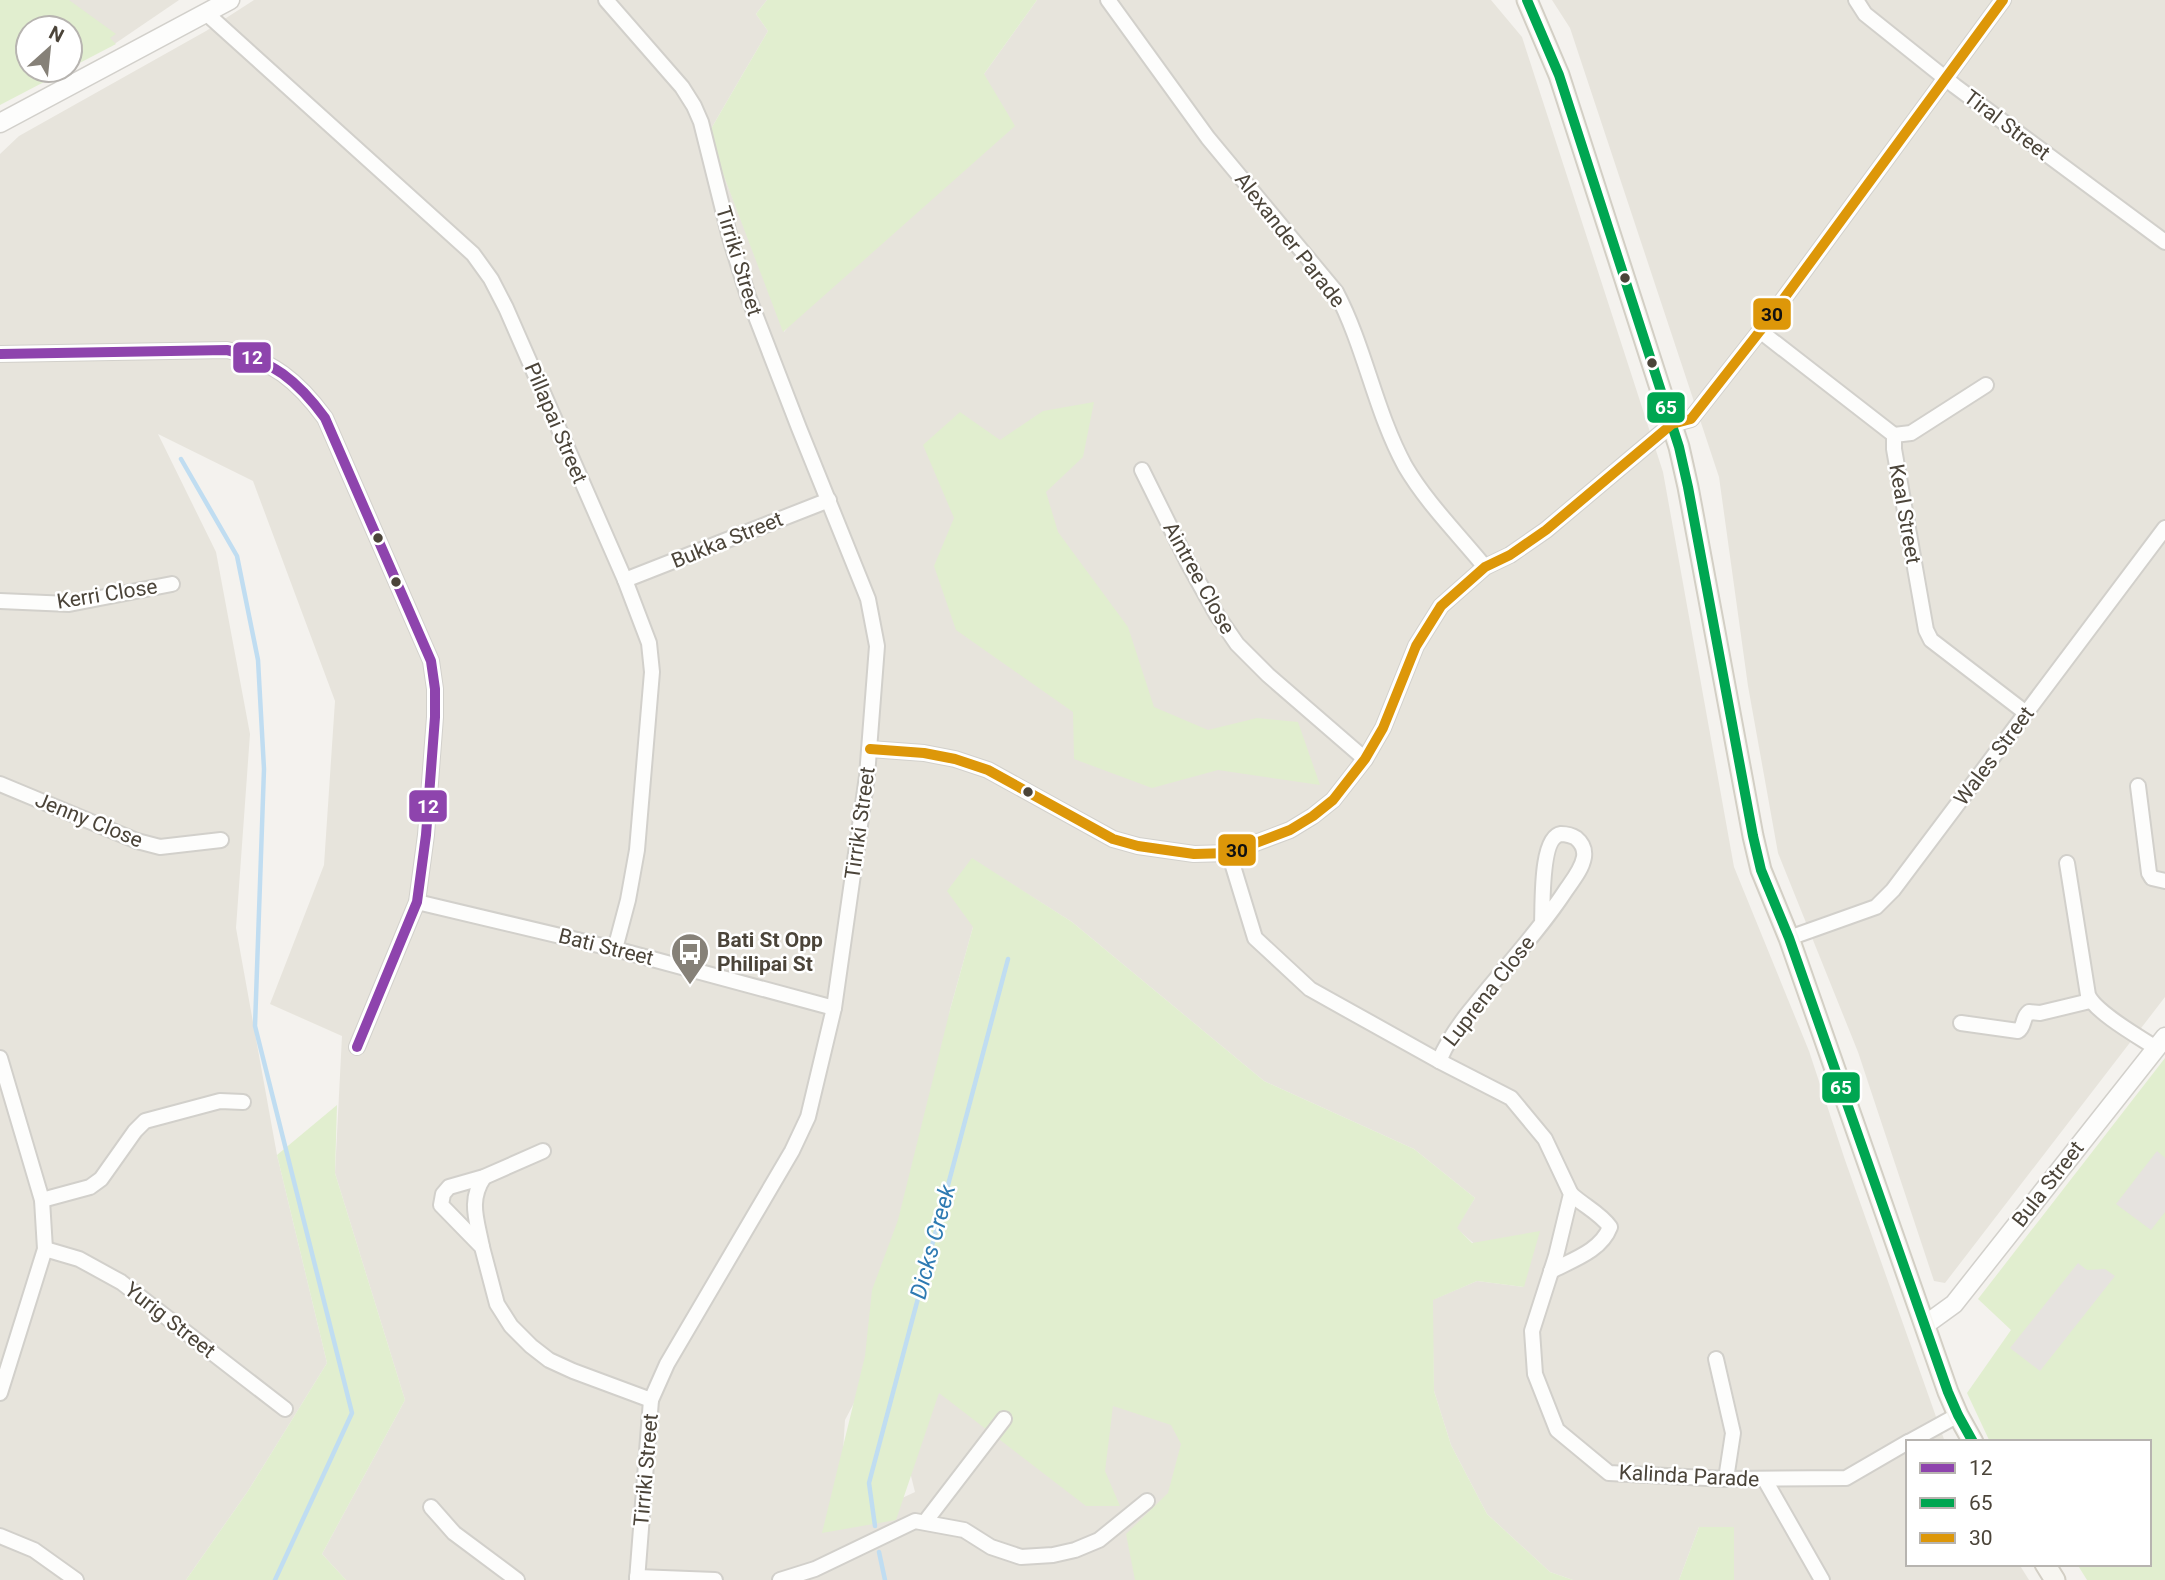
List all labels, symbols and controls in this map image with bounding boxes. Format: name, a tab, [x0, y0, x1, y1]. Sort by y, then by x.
north arrow	[14, 14, 84, 84]
text: N	[45, 21, 68, 48]
street label: Tiral Street	[1959, 85, 2055, 165]
street label: Alexander Parade	[1230, 168, 1350, 312]
street label: Tirriki Street	[711, 203, 767, 319]
unlabelled marker	[1618, 271, 1632, 285]
line badge: 30	[1752, 297, 1792, 331]
text: 30	[1761, 303, 1783, 326]
line badge: 12	[232, 341, 272, 374]
text: 12	[241, 346, 263, 369]
unlabelled marker	[1645, 356, 1659, 370]
street label: Pillapai Street	[520, 359, 592, 487]
line badge: 65	[1646, 391, 1686, 424]
text: 65	[1655, 396, 1677, 419]
street label: Keal Street	[1884, 462, 1926, 566]
street label: Bukka Street	[668, 507, 786, 573]
street label: Aintree Close	[1158, 518, 1240, 638]
unlabelled marker	[371, 531, 385, 545]
street label: Kerri Close	[55, 574, 159, 614]
unlabelled marker	[389, 575, 403, 589]
street label: Wales Street	[1949, 702, 2039, 810]
street label: Tirriki Street	[840, 765, 880, 881]
unlabelled marker	[1021, 785, 1035, 799]
street label: Jenny Close	[32, 788, 146, 852]
line badge: 12	[408, 789, 448, 823]
text: 12	[417, 795, 439, 818]
line badge: 30	[1217, 833, 1257, 867]
text: 30	[1226, 839, 1248, 862]
street label: Bati Street	[556, 924, 656, 970]
place label: Bati St Opp Philipai St	[717, 928, 823, 976]
bus stop icon: Bati St Opp Philipai St	[669, 931, 711, 986]
street label: Luprena Close	[1439, 931, 1539, 1051]
line badge: 65	[1821, 1071, 1861, 1104]
text: 65	[1830, 1076, 1852, 1099]
street label: Bula Street	[2007, 1136, 2089, 1232]
water label: Dicks Creek	[905, 1181, 961, 1302]
street label: Yurig Street	[120, 1277, 220, 1363]
street label: Tirriki Street	[629, 1412, 663, 1528]
legend	[1906, 1440, 2151, 1566]
text: 12	[1969, 1456, 1993, 1480]
street label: Kalinda Parade	[1618, 1460, 1760, 1492]
text: 65	[1969, 1491, 1993, 1515]
text: 30	[1969, 1526, 1993, 1550]

